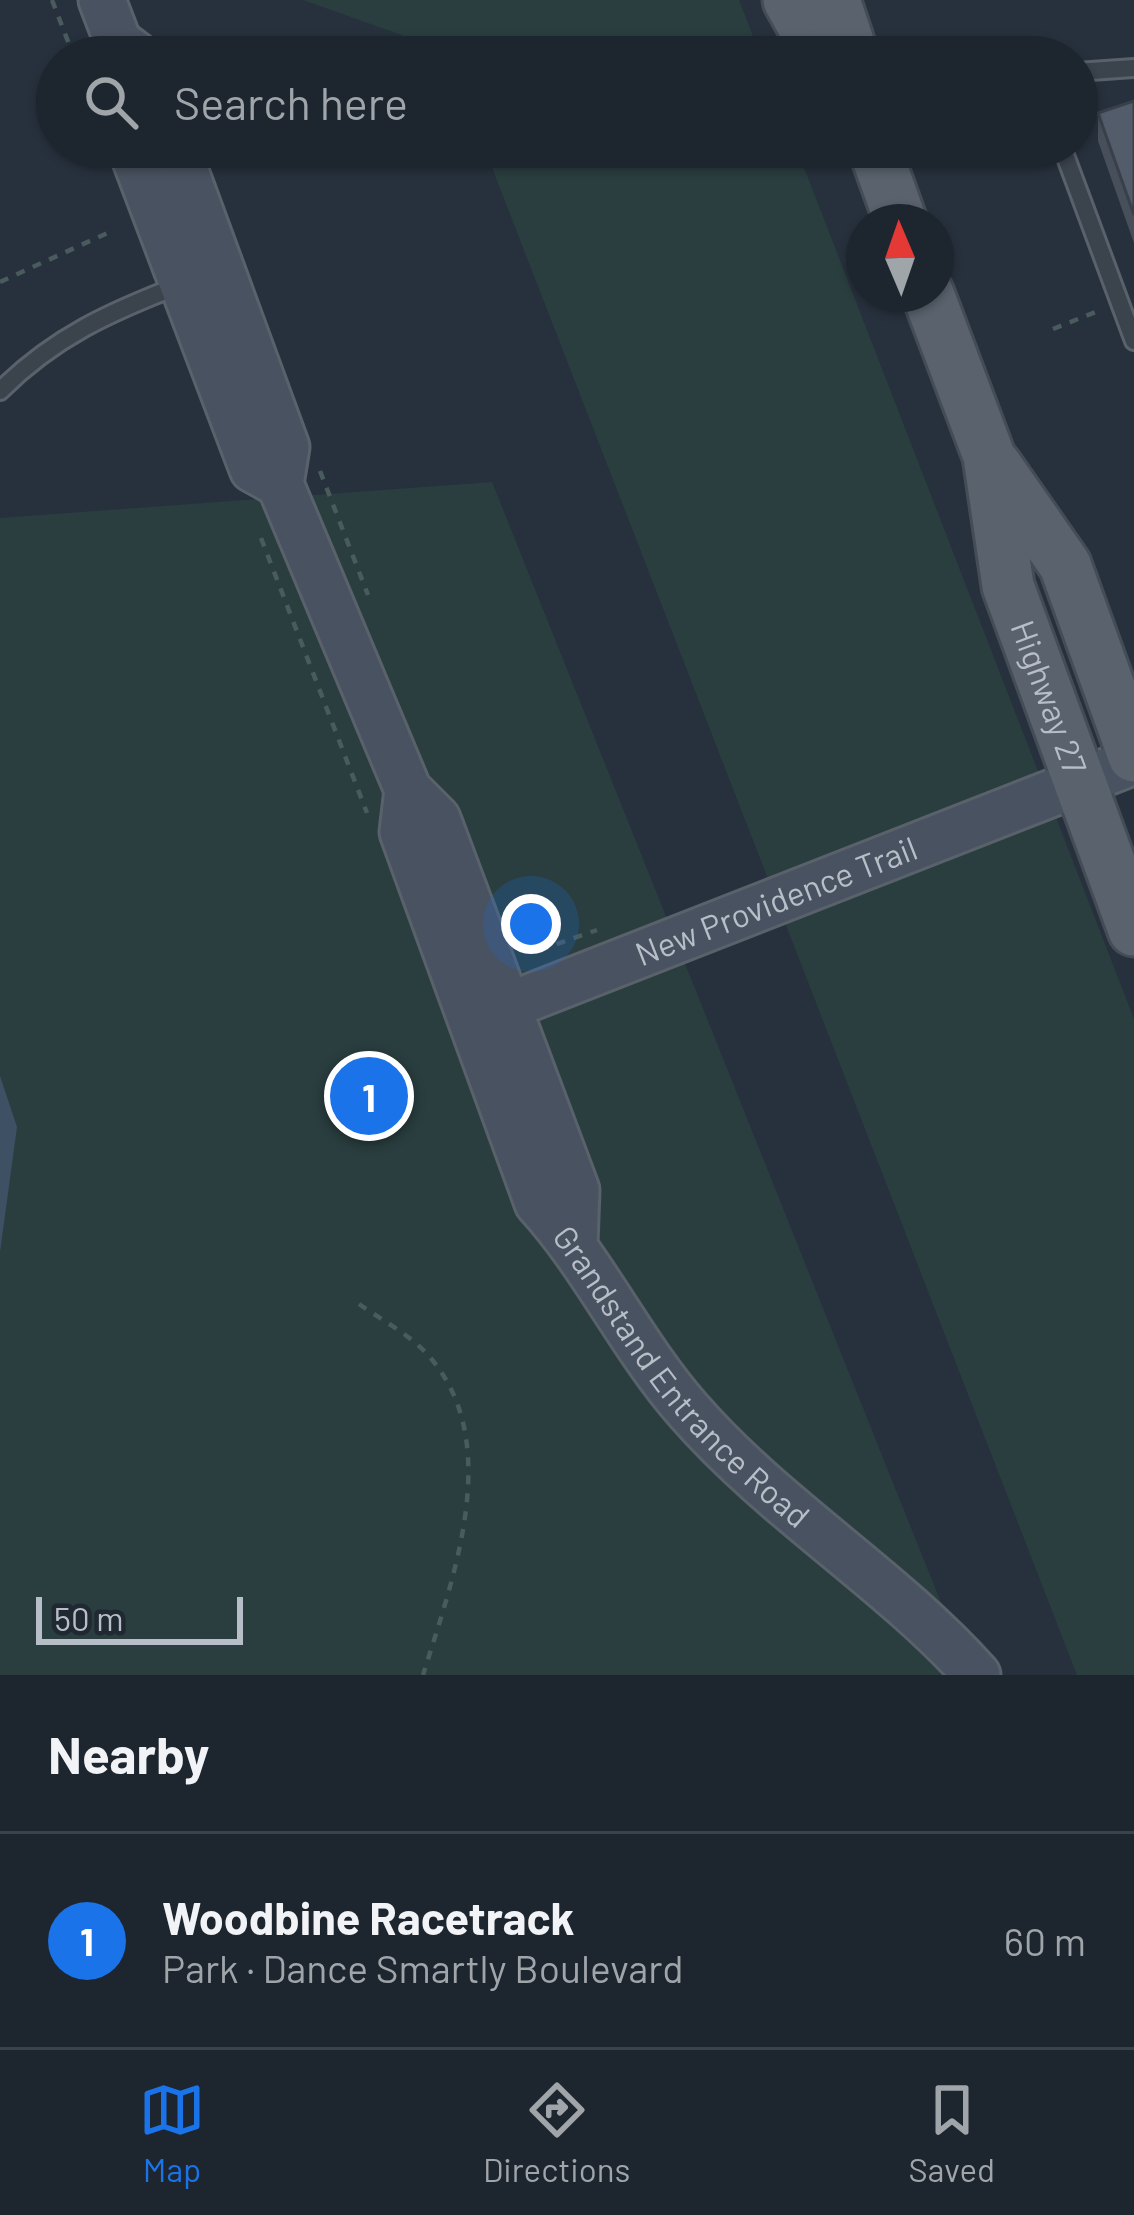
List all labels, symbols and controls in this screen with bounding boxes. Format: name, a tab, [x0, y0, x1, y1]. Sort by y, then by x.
search box	[36, 36, 1098, 168]
icon: search	[78, 69, 144, 135]
text: Search here	[174, 75, 408, 129]
north arrow	[846, 204, 954, 312]
street label: Highway 27	[1003, 615, 1096, 779]
street label: New Providence Trail	[629, 827, 922, 973]
your location	[501, 894, 561, 954]
pin: 1	[330, 1051, 408, 1141]
street label: Grandstand Entrance Road	[545, 1217, 818, 1535]
scale bar	[36, 1591, 243, 1644]
text: 50 m	[54, 1598, 124, 1638]
text: Nearby	[48, 1723, 209, 1784]
text: Woodbine Racetrack	[162, 1890, 575, 1944]
text: 1	[80, 1917, 94, 1964]
text: 60 m	[1004, 1917, 1086, 1964]
text: Park · Dance Smartly Boulevard	[162, 1944, 684, 1991]
tab: Map	[139, 2077, 205, 2189]
tab: Directions	[483, 2077, 630, 2189]
tab: Saved	[908, 2077, 995, 2189]

